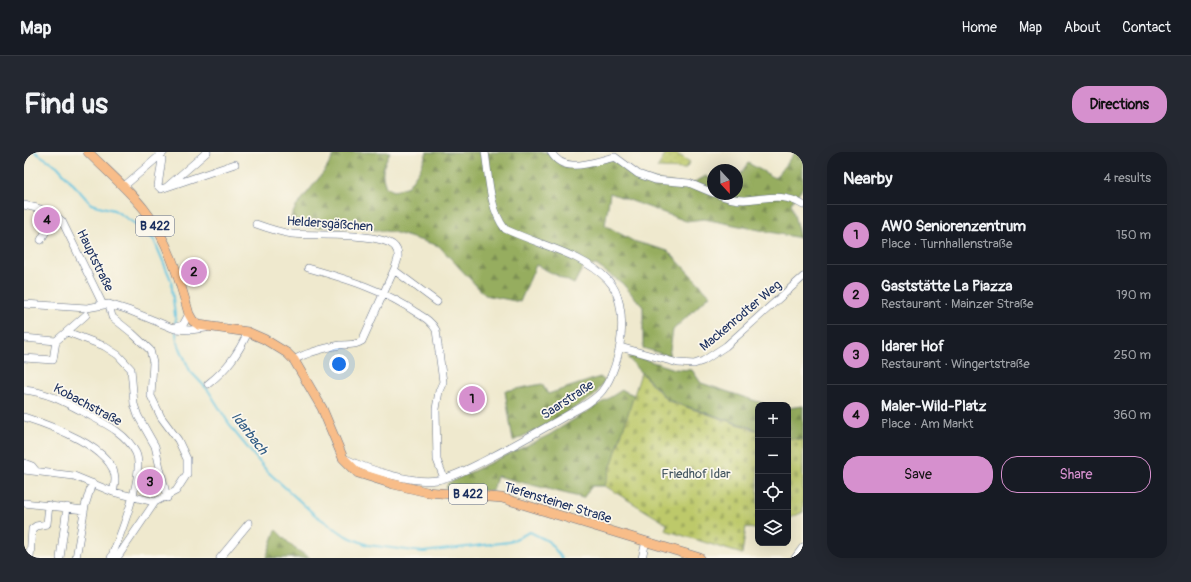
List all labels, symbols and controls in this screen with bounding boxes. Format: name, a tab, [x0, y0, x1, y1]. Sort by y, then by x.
text: Map	[20, 16, 51, 40]
text: Home	[962, 19, 997, 36]
text: Map	[1019, 19, 1042, 36]
text: About	[1064, 19, 1100, 36]
text: Contact	[1122, 19, 1171, 36]
button: Directions	[1072, 86, 1167, 123]
text: Find us	[24, 87, 108, 122]
north arrow	[707, 164, 743, 200]
text: Nearby	[843, 168, 892, 189]
text: 4 results	[1104, 170, 1151, 186]
pin: 4	[34, 205, 60, 235]
street label: Heldersgäßchen	[286, 213, 374, 235]
road number: B 422	[136, 216, 174, 236]
text: AWO Seniorenzentrum	[881, 217, 1026, 236]
street label: Hauptstraße	[73, 227, 117, 295]
text: 1	[853, 227, 859, 243]
text: 150 m	[1116, 227, 1151, 243]
text: Place · Turnhallenstraße	[881, 236, 1012, 252]
pin: 2	[181, 257, 207, 287]
street label: Mackenrodter Weg	[696, 277, 785, 355]
text: Gaststätte La Piazza	[881, 277, 1013, 296]
text: 2	[852, 287, 860, 303]
text: 190 m	[1116, 287, 1151, 303]
text: Restaurant · Mainzer Straße	[881, 296, 1034, 312]
text: Idarer Hof	[881, 337, 944, 356]
text: 3	[852, 347, 860, 363]
text: 250 m	[1113, 347, 1151, 363]
your location	[329, 354, 349, 374]
text: Restaurant · Wingertstraße	[881, 356, 1030, 372]
street label: Saarstraße	[538, 377, 597, 423]
street label: Kobachstraße	[51, 380, 125, 430]
pin: 1	[459, 384, 485, 414]
text: Maler-Wild-Platz	[881, 397, 986, 416]
map controls	[755, 402, 791, 546]
button: +	[755, 402, 791, 438]
text: 4	[852, 407, 860, 423]
text: 360 m	[1113, 407, 1151, 423]
water label: Idarbach	[228, 409, 272, 459]
text: Place · Am Markt	[881, 416, 973, 432]
button: −	[755, 438, 791, 474]
button: Save	[843, 456, 993, 493]
button: Share	[1001, 456, 1151, 493]
park label: Friedhof Idar	[661, 466, 731, 482]
pin: 3	[137, 467, 163, 497]
button: locate	[755, 474, 791, 510]
street label: Tiefensteiner Straße	[502, 479, 614, 527]
road number: B 422	[449, 484, 487, 504]
button: layers	[755, 510, 791, 546]

